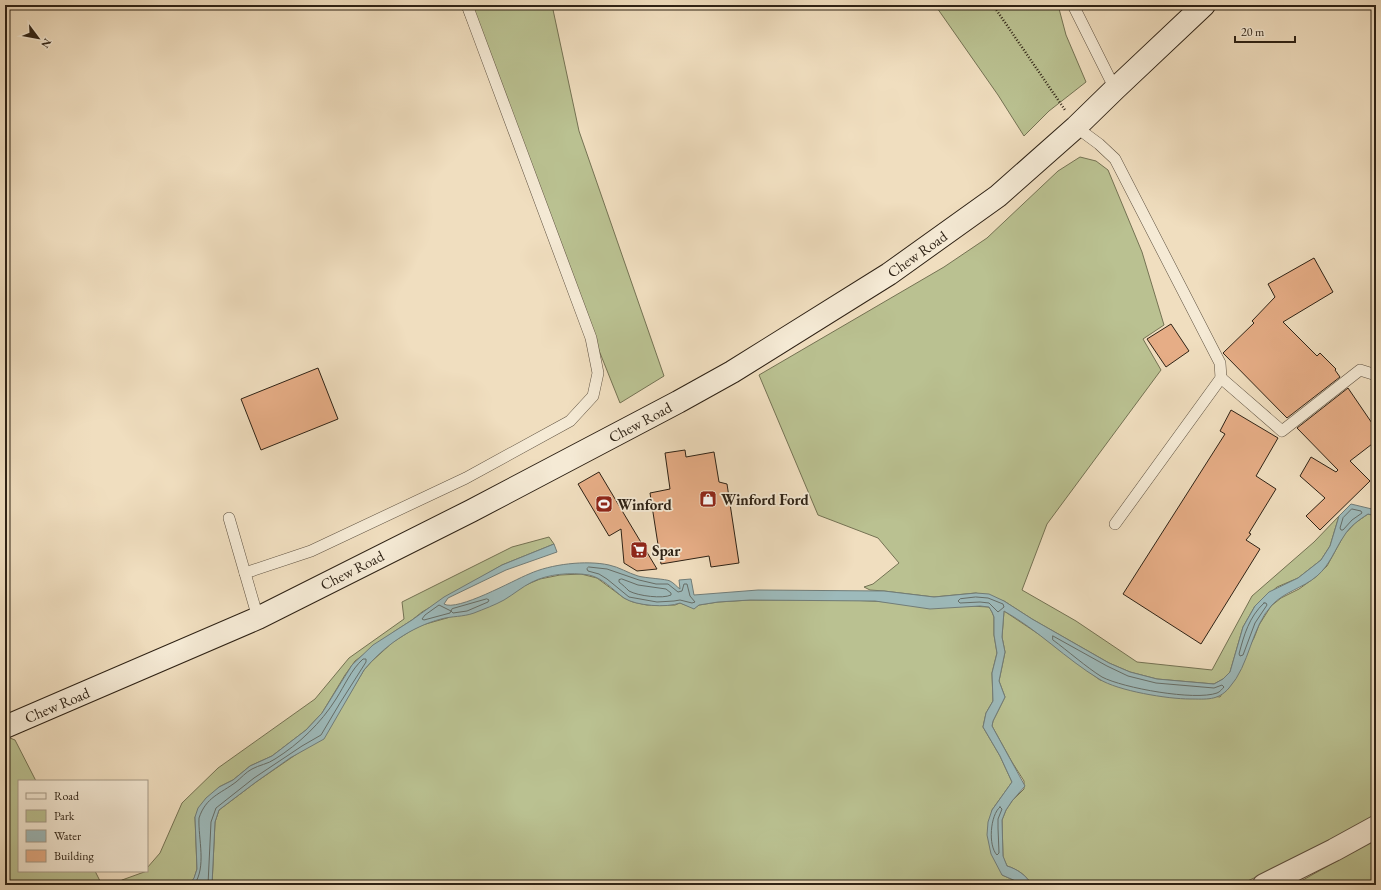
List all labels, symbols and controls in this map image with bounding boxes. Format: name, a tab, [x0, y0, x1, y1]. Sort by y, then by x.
north arrow	[18, 18, 58, 58]
scale bar	[1235, 18, 1295, 44]
text: 20 m	[1241, 24, 1265, 40]
text: N	[38, 36, 55, 51]
street label: Chew Road	[883, 226, 951, 282]
street label: Chew Road	[605, 397, 675, 447]
shop icon: Winford Ford	[698, 489, 718, 509]
place label: Winford Ford	[721, 490, 810, 509]
sports icon: Winford	[594, 494, 614, 514]
place label: Winford	[617, 495, 672, 514]
supermarket icon: Spar	[629, 540, 649, 560]
place label: Spar	[652, 541, 681, 560]
street label: Chew Road	[317, 546, 387, 594]
street label: Chew Road	[22, 683, 93, 727]
legend	[18, 780, 148, 872]
text: Road	[54, 788, 80, 804]
text: Park	[54, 808, 75, 824]
text: Water	[54, 828, 81, 844]
text: Building	[54, 848, 95, 864]

